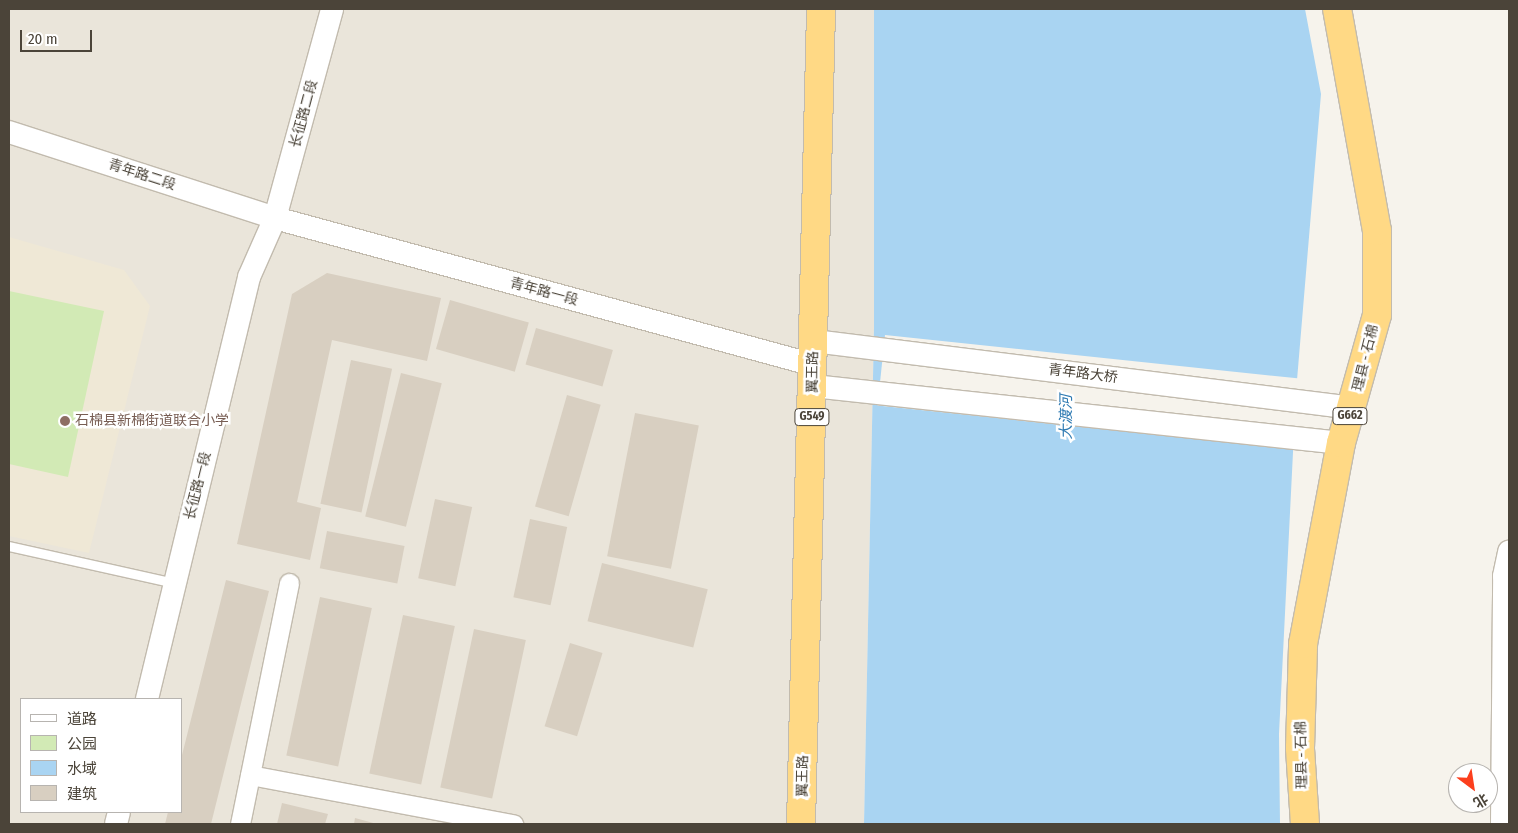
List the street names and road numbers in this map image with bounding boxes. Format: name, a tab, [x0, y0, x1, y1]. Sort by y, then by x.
street label: 长征路二段	[287, 78, 321, 150]
street label: 青年路二段	[106, 156, 178, 194]
street label: 青年路一段	[508, 275, 580, 309]
street label: 理县 - 石棉	[1350, 323, 1382, 393]
street label: 翼王路	[804, 351, 822, 393]
street label: 青年路大桥	[1047, 361, 1119, 387]
road number: G662	[1331, 406, 1369, 426]
road number: G549	[793, 408, 831, 427]
street label: 长征路一段	[181, 450, 215, 522]
street label: 理县 - 石棉	[1293, 721, 1311, 789]
street label: 翼王路	[794, 755, 812, 797]

